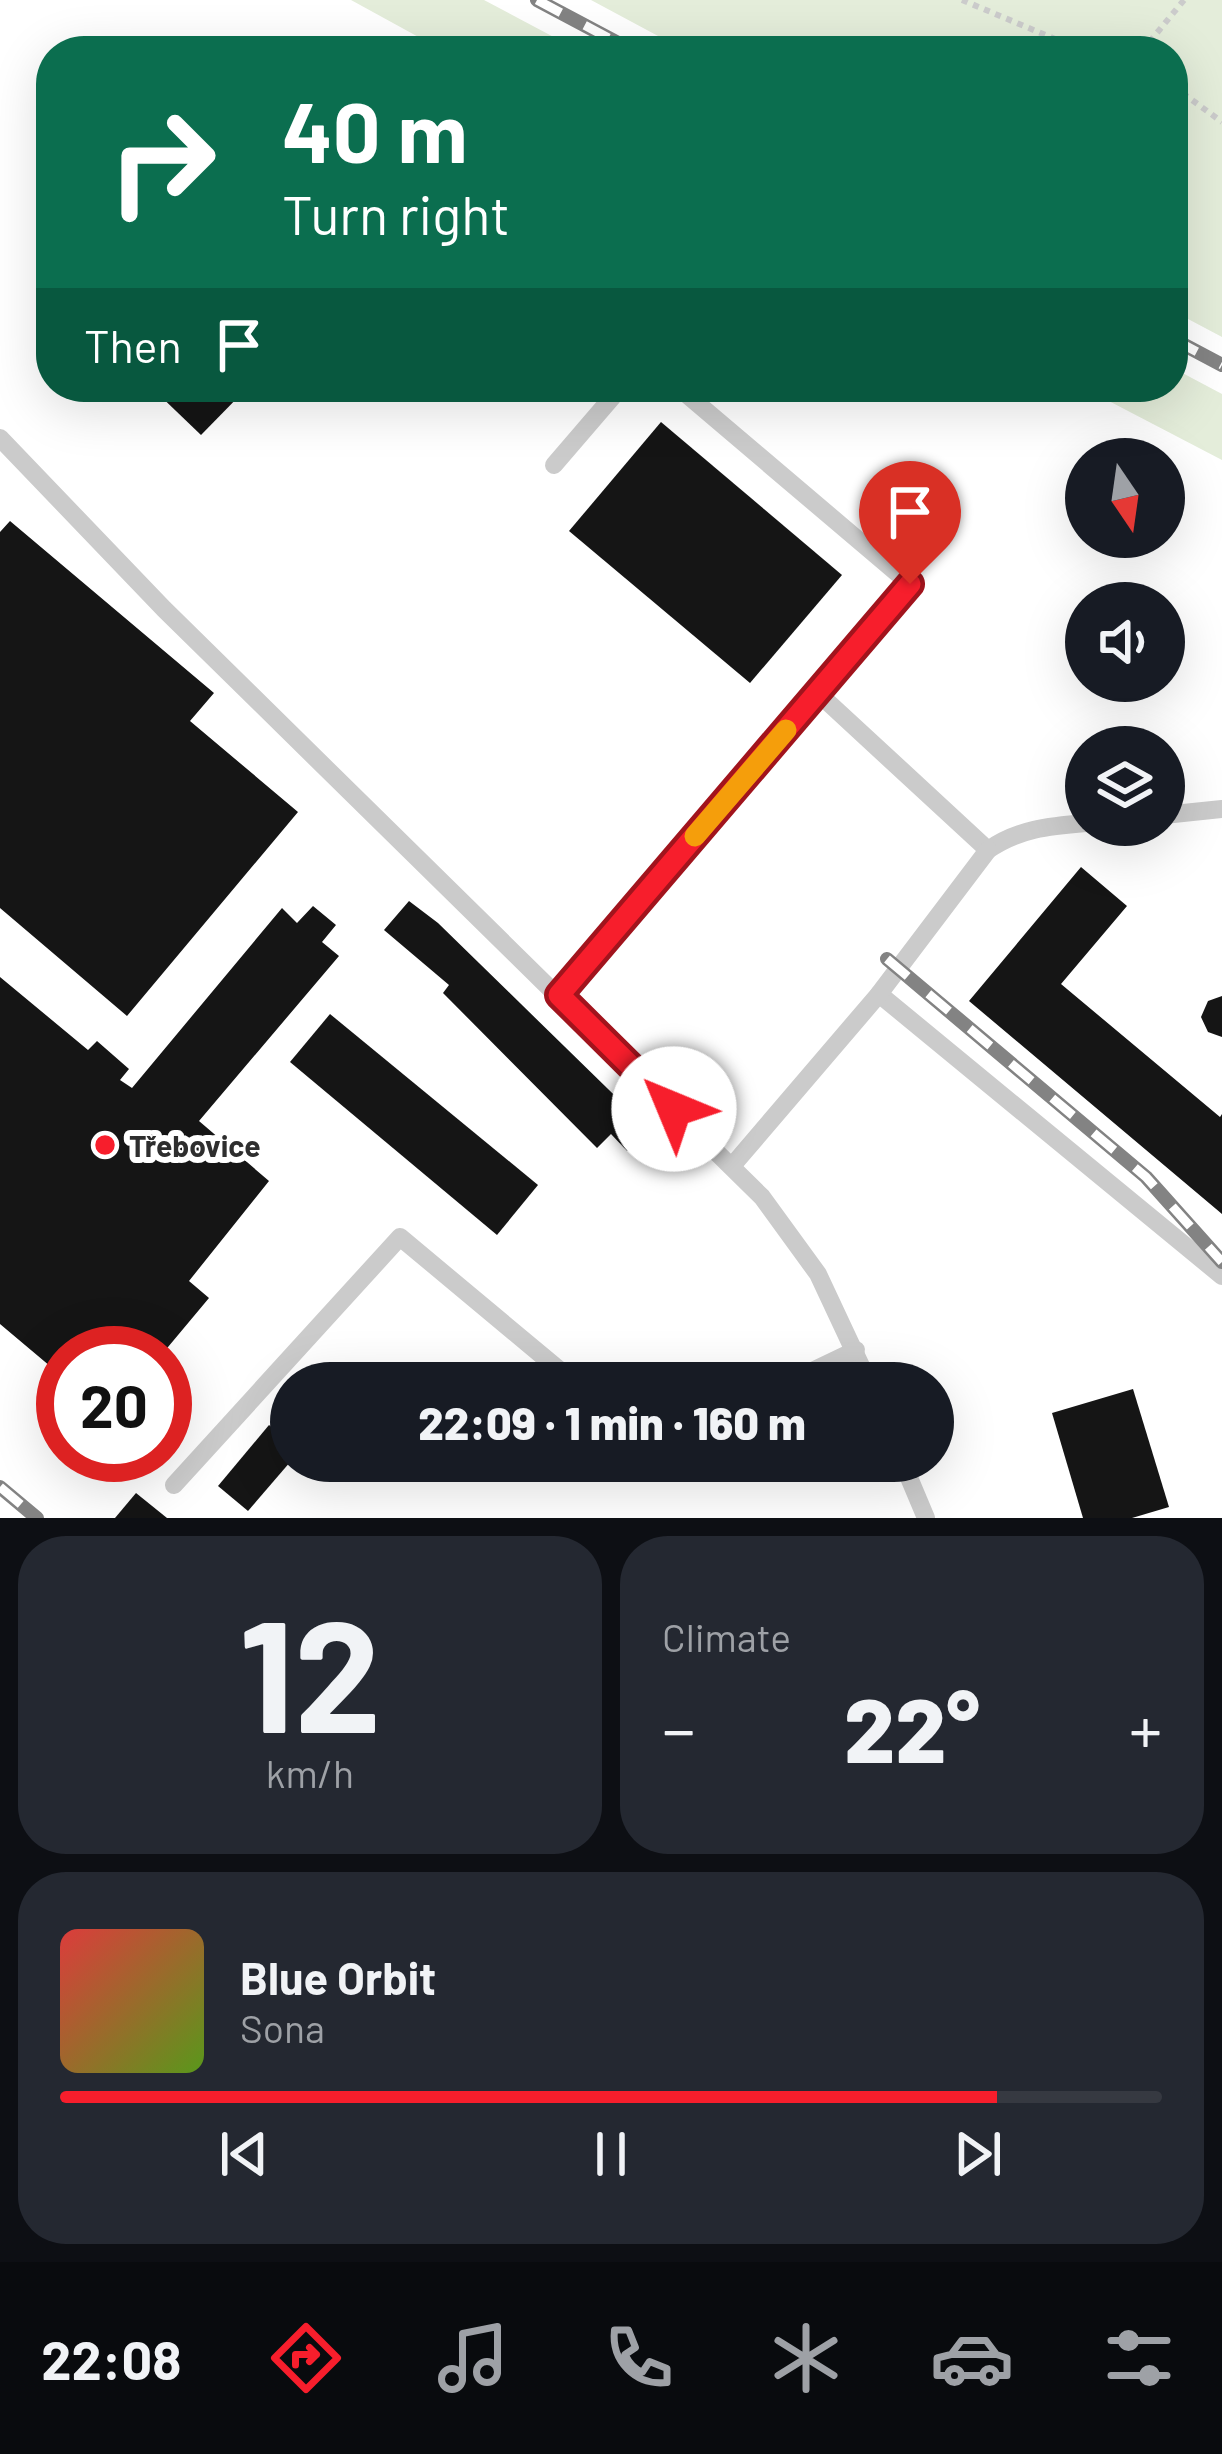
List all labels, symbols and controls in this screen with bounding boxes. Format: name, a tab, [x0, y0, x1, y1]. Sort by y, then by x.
text: 40 m	[282, 79, 468, 180]
icon: right	[84, 84, 240, 240]
text: Turn right	[282, 181, 510, 246]
icon: arrive	[206, 312, 272, 378]
text: Then	[84, 318, 182, 372]
north arrow	[1065, 438, 1185, 558]
map controls	[1065, 438, 1185, 846]
pin	[859, 461, 961, 584]
icon: arrive	[877, 479, 943, 545]
button: sound	[1065, 582, 1185, 702]
button: layers	[1065, 726, 1185, 846]
position arrow	[611, 1046, 737, 1172]
place label: Třebovice	[129, 1127, 261, 1163]
marker: Třebovice	[92, 1132, 118, 1158]
speed limit sign: 20	[36, 1326, 192, 1482]
text: 22:09 · 1 min · 160 m	[418, 1395, 806, 1449]
text: 12	[239, 1577, 381, 1764]
text: Climate	[662, 1613, 791, 1660]
text: 22°	[844, 1673, 980, 1781]
text: −	[662, 1688, 695, 1767]
text: +	[1129, 1688, 1162, 1767]
text: km/h	[266, 1749, 354, 1796]
text: Blue Orbit	[240, 1950, 436, 2004]
text: Sona	[240, 2004, 325, 2051]
icon: previous	[211, 2121, 277, 2187]
icon: pause	[578, 2121, 644, 2187]
icon: next	[945, 2121, 1011, 2187]
icon: directions	[264, 2316, 348, 2400]
icon: music	[431, 2316, 515, 2400]
icon: phone	[597, 2316, 681, 2400]
icon: climate	[764, 2316, 848, 2400]
icon: car	[930, 2316, 1014, 2400]
icon: filters	[1097, 2316, 1181, 2400]
text: 22:08	[41, 2326, 181, 2391]

